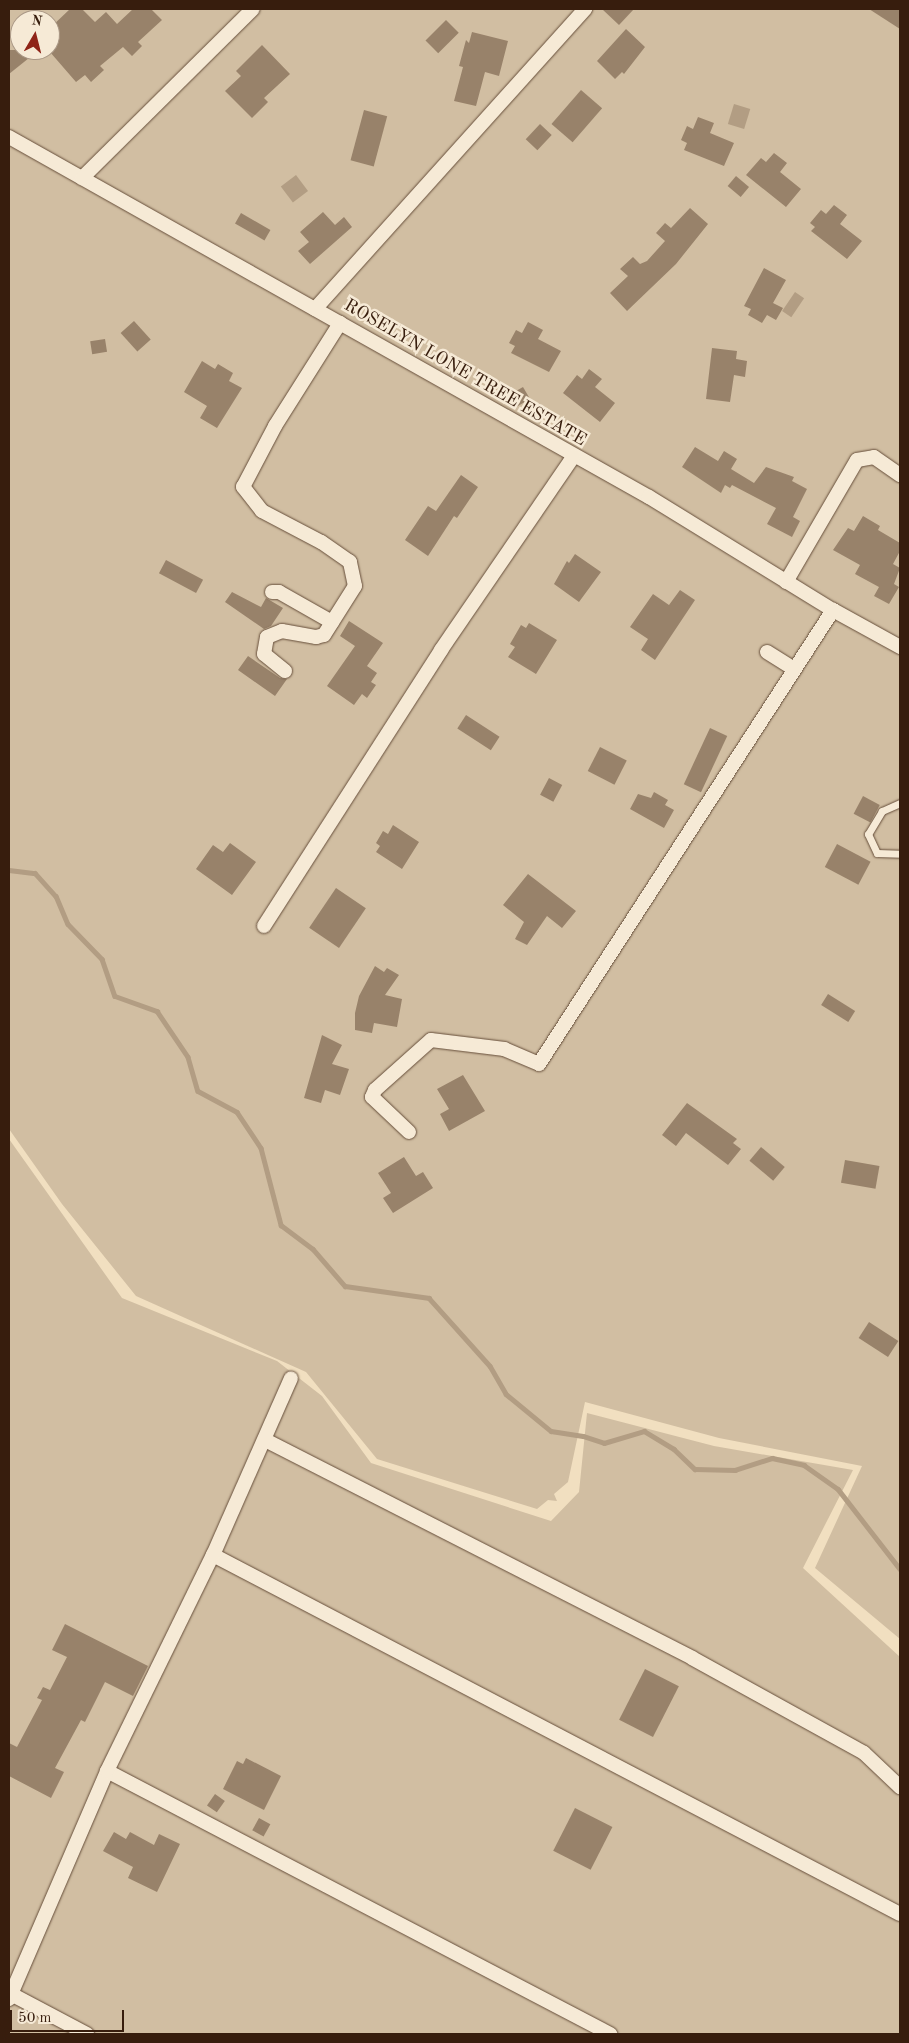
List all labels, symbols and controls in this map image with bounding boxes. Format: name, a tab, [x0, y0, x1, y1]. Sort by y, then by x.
north arrow	[10, 10, 60, 60]
text: N	[31, 13, 43, 29]
street label: ROSELYN LONE TREE ESTATE	[340, 295, 590, 451]
scale bar	[12, 2000, 126, 2032]
text: 50 m	[18, 2011, 52, 2026]

